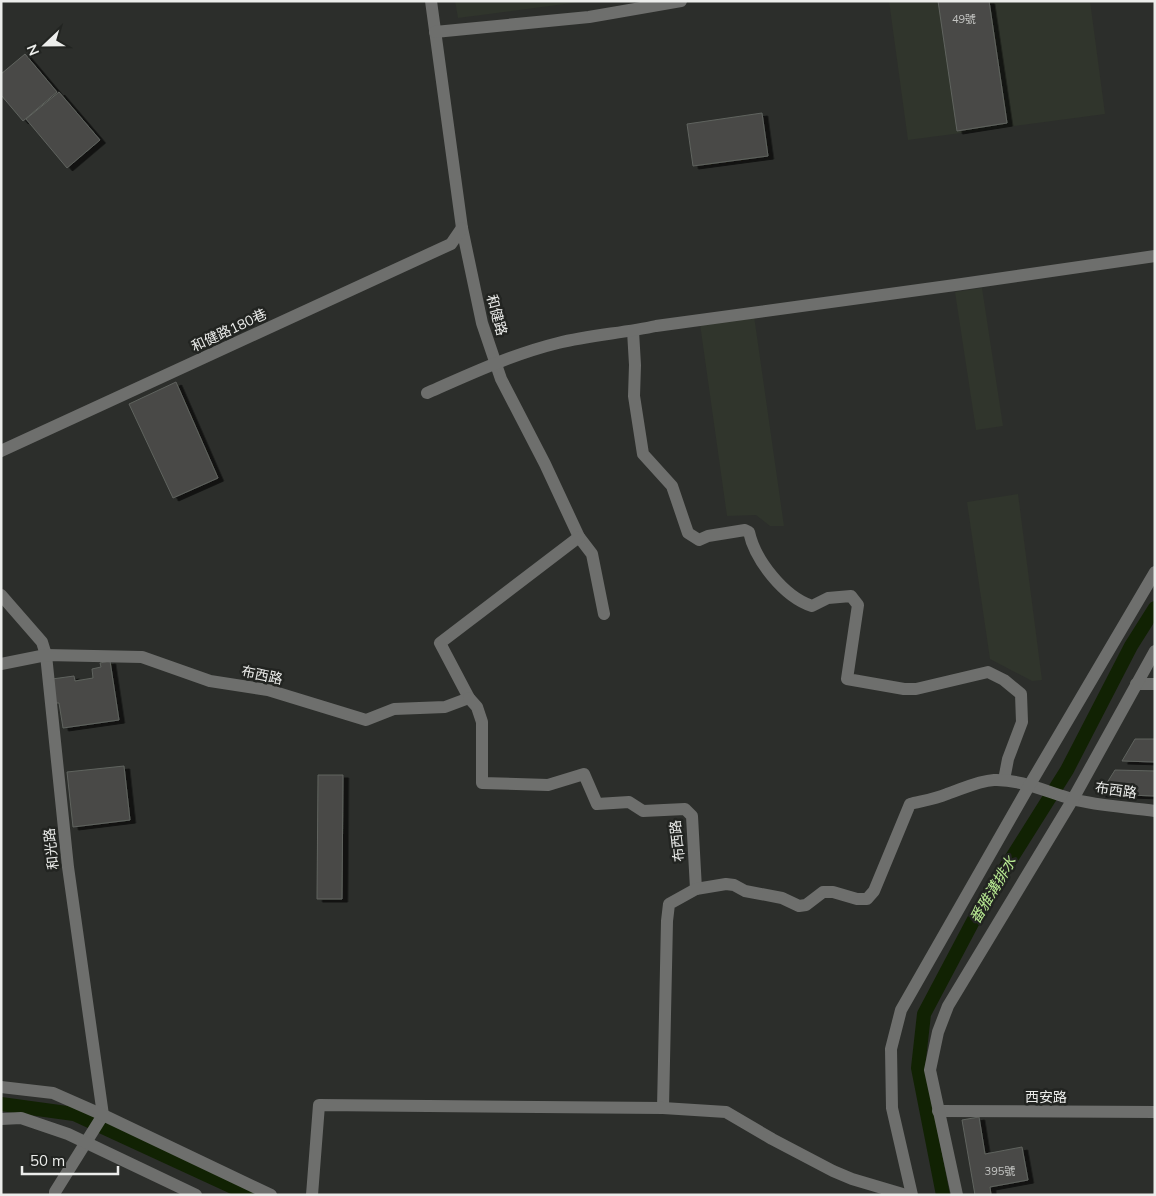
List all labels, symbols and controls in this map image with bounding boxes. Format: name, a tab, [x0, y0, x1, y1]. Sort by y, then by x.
house number: 49號	[952, 12, 976, 26]
north arrow	[20, 20, 70, 70]
text: N	[23, 42, 43, 58]
street label: 和健路	[483, 292, 511, 338]
street label: 和健路180巷	[188, 305, 270, 355]
street label: 布西路	[240, 662, 284, 688]
street label: 布西路	[1094, 778, 1138, 802]
street label: 布西路	[666, 819, 688, 863]
street label: 和光路	[40, 827, 62, 871]
water label: 番雅溝排水	[965, 852, 1021, 927]
street label: 西安路	[1025, 1088, 1067, 1106]
scale bar	[22, 1144, 119, 1176]
text: 50 m	[30, 1151, 65, 1170]
house number: 395號	[985, 1164, 1015, 1178]

